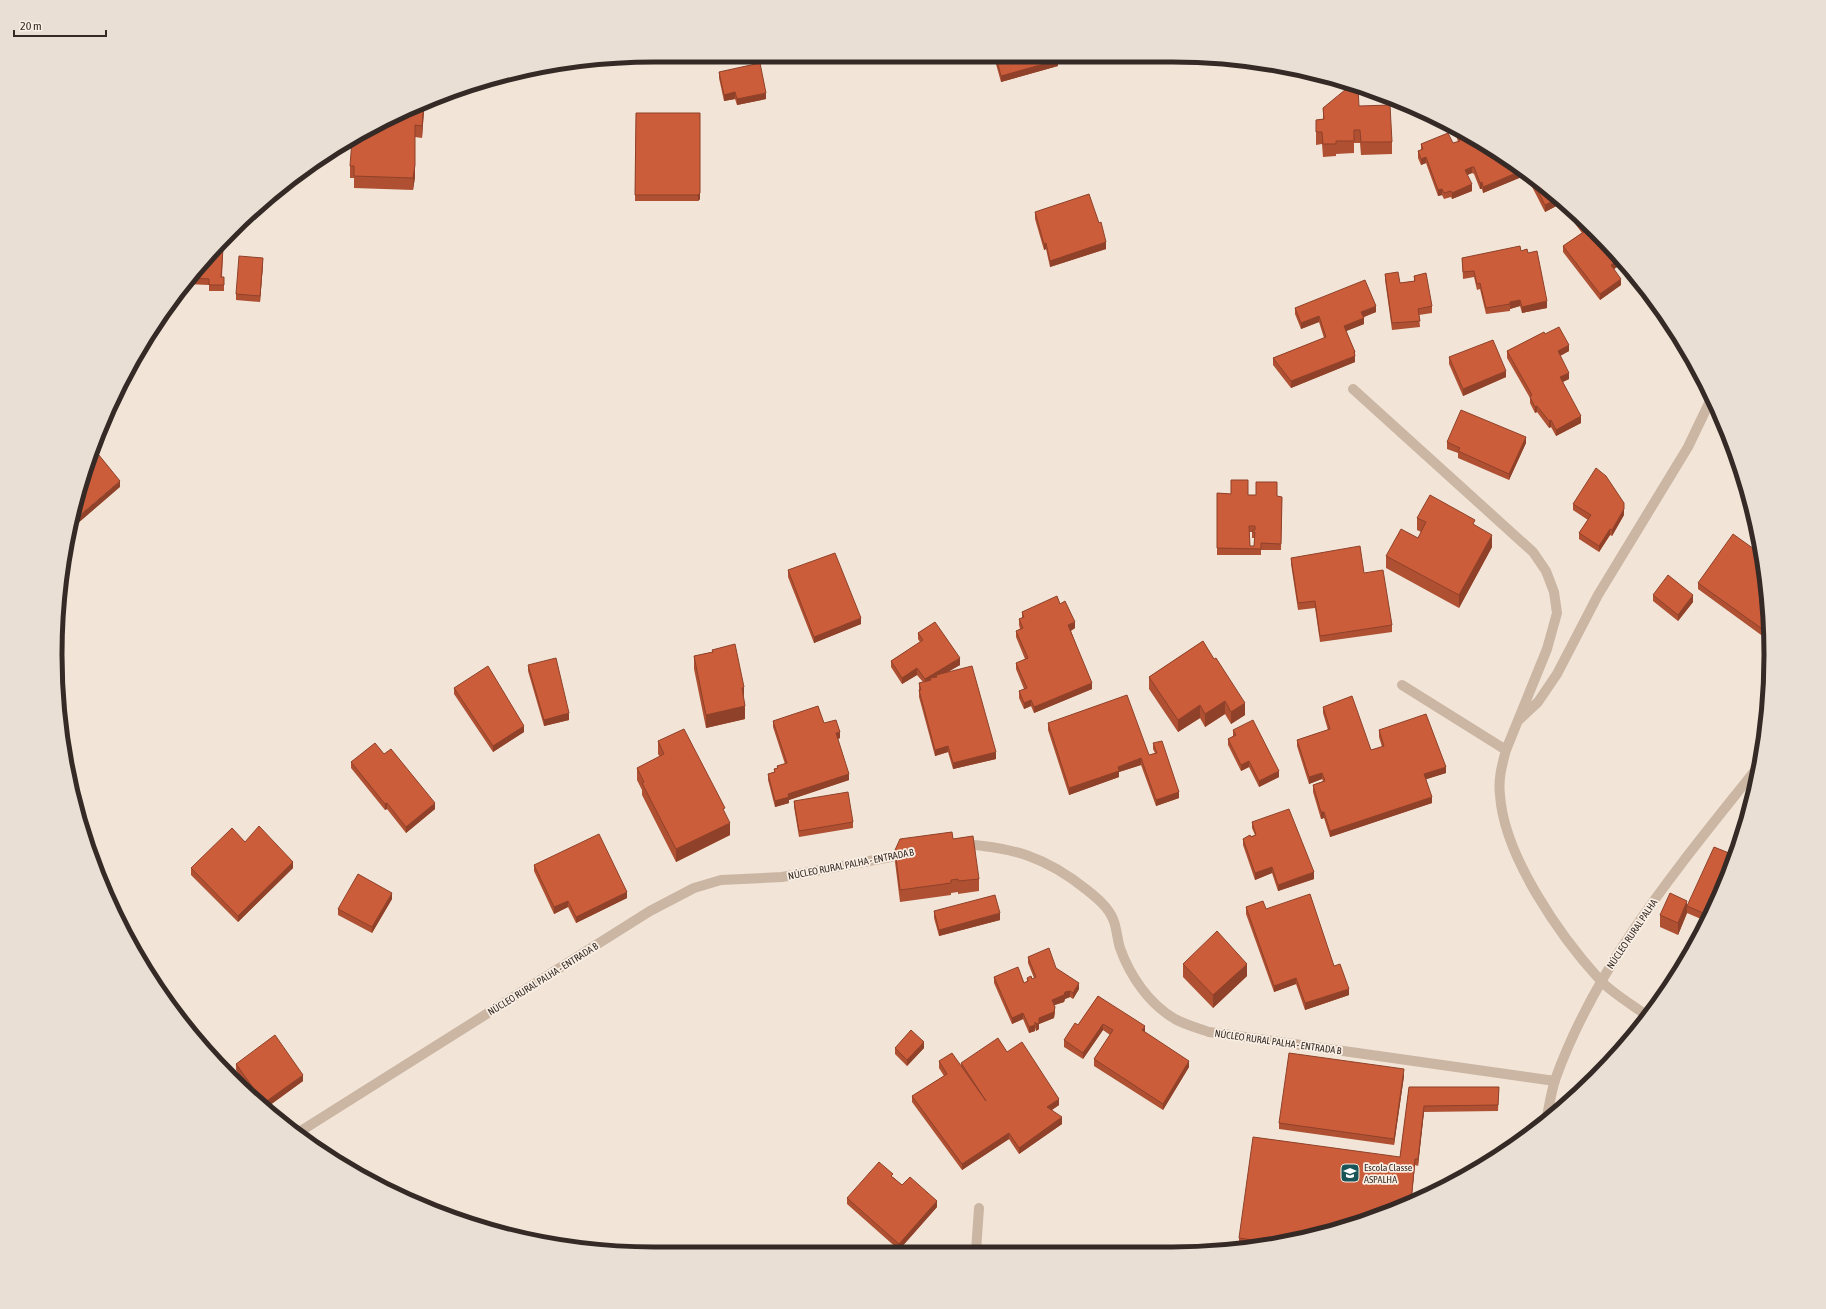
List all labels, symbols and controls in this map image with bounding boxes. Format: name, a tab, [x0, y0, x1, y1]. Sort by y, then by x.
scale bar	[14, 12, 106, 38]
text: 20 m	[20, 19, 42, 33]
street label: NÚCLEO RURAL PALHA - ENTRADA B	[787, 846, 915, 882]
street label: NÚCLEO RURAL PALHA	[1605, 897, 1659, 971]
street label: NÚCLEO RURAL PALHA - ENTRADA B	[486, 940, 600, 1018]
street label: NÚCLEO RURAL PALHA - ENTRADA B	[1214, 1028, 1342, 1056]
school or university icon: Escola Classe ASPALHA	[1339, 1162, 1361, 1184]
place label: Escola Classe ASPALHA	[1364, 1162, 1413, 1185]

